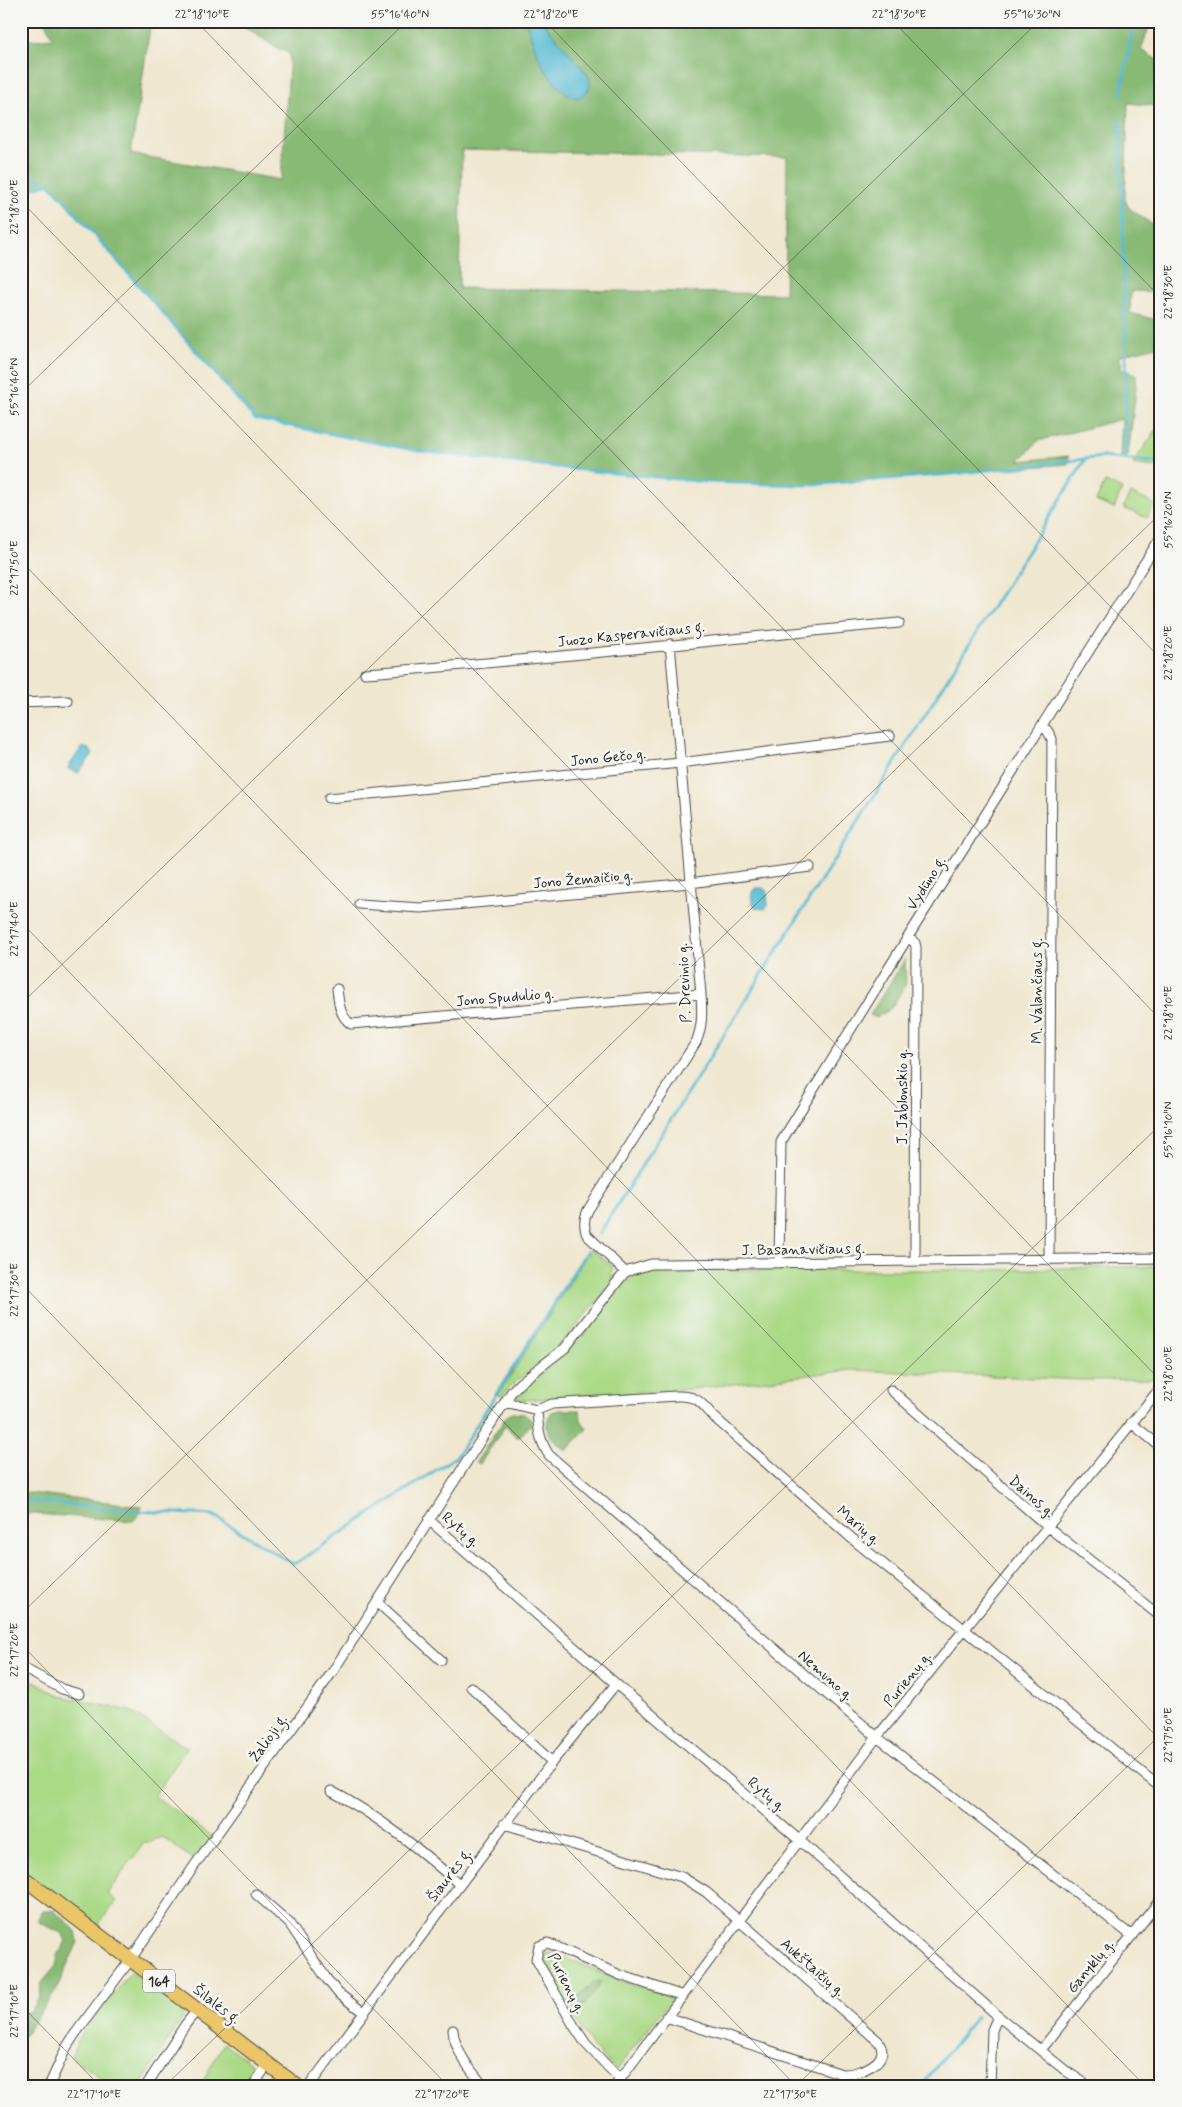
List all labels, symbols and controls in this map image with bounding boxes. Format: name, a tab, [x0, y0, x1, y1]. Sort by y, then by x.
text: 22°18'10"E	[175, 7, 229, 23]
text: 55°16'40"N	[371, 7, 429, 23]
text: 22°18'20"E	[524, 7, 578, 23]
text: 22°18'30"E	[872, 7, 926, 23]
text: 55°16'30"N	[1004, 7, 1060, 23]
text: 22°18'00"E	[7, 179, 23, 235]
text: 22°18'30"E	[1161, 265, 1177, 319]
text: 55°16'40"N	[7, 358, 23, 416]
text: 55°16'20"N	[1161, 491, 1177, 549]
text: 22°17'50"E	[7, 540, 23, 596]
street label: Juozo Kasperavičiaus g.	[556, 617, 706, 654]
text: 22°18'20"E	[1161, 626, 1177, 680]
street label: Jono Gečo g.	[569, 744, 647, 772]
street label: Vydūno g.	[902, 853, 952, 915]
street label: Jono Žemaičio g.	[532, 866, 634, 894]
text: 22°17'40"E	[7, 901, 23, 957]
street label: M. Valančiaus g.	[1028, 938, 1049, 1044]
street label: P. Drevinio g.	[673, 942, 697, 1023]
street label: Jono Spudulio g.	[455, 984, 555, 1012]
text: 22°18'10"E	[1161, 986, 1177, 1040]
street label: J. Jablonskio g.	[893, 1049, 913, 1145]
text: 55°16'10"N	[1161, 1102, 1177, 1158]
street label: J. Basanavičiaus g.	[741, 1239, 865, 1262]
text: 22°17'30"E	[7, 1263, 23, 1317]
text: 22°18'00"E	[1161, 1346, 1177, 1402]
street label: Dainos g.	[1004, 1471, 1059, 1522]
street label: Marių g.	[832, 1502, 884, 1550]
street label: Rytų g.	[437, 1508, 484, 1552]
text: 22°17'20"E	[7, 1623, 23, 1677]
street label: Nemuno g.	[793, 1646, 857, 1705]
street label: Purienų g.	[879, 1648, 936, 1711]
text: 22°17'50"E	[1161, 1707, 1177, 1763]
street label: Žalioji g.	[245, 1711, 293, 1767]
street label: Rytų g.	[743, 1773, 790, 1817]
street label: Šiaurės g.	[423, 1845, 477, 1907]
street label: Aukštaičių g.	[776, 1934, 849, 2001]
street label: Ganyklų g.	[1063, 1935, 1119, 1998]
street label: Purienų g.	[542, 1950, 590, 2017]
road number: 164	[143, 1970, 175, 1992]
street label: Šilalės g.	[188, 1980, 244, 2030]
text: 22°17'10"E	[7, 1984, 23, 2038]
text: 22°17'10"E	[67, 2087, 121, 2103]
text: 22°17'20"E	[415, 2087, 469, 2103]
text: 22°17'30"E	[763, 2087, 817, 2103]

